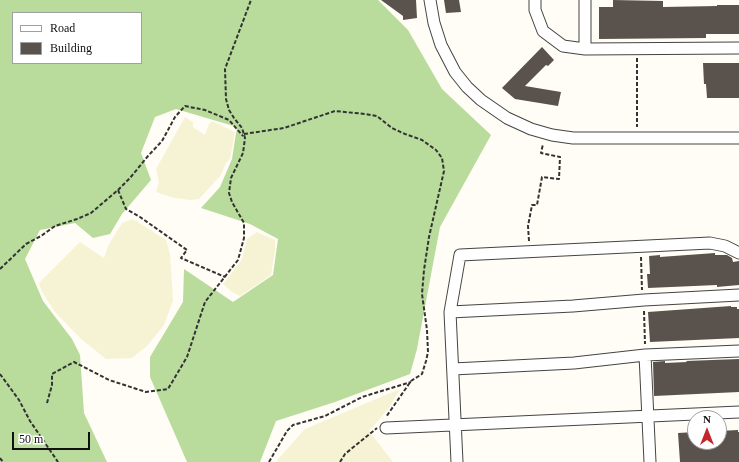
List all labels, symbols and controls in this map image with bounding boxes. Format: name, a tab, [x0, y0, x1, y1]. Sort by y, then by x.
legend	[12, 12, 142, 64]
text: Road	[50, 21, 75, 35]
text: Building	[50, 41, 92, 55]
north arrow	[687, 410, 727, 450]
text: N	[703, 413, 711, 425]
scale bar	[14, 424, 92, 450]
text: 50 m	[19, 432, 43, 446]

